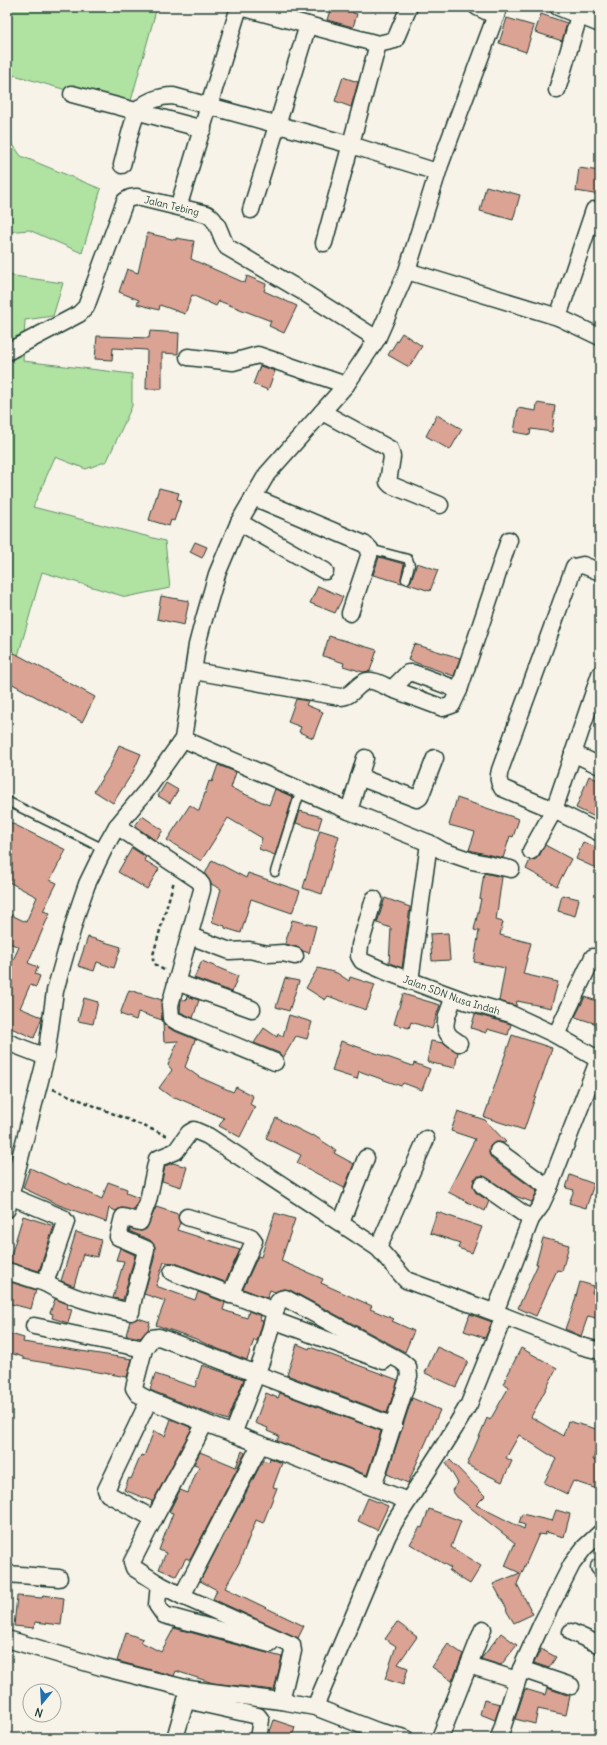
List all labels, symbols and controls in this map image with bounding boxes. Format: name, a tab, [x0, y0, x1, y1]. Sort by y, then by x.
street label: Jalan Tebing	[143, 193, 200, 219]
street label: Jalan SDN Nusa Indah	[401, 973, 502, 1018]
north arrow	[22, 1683, 62, 1723]
text: N	[33, 1705, 45, 1720]

